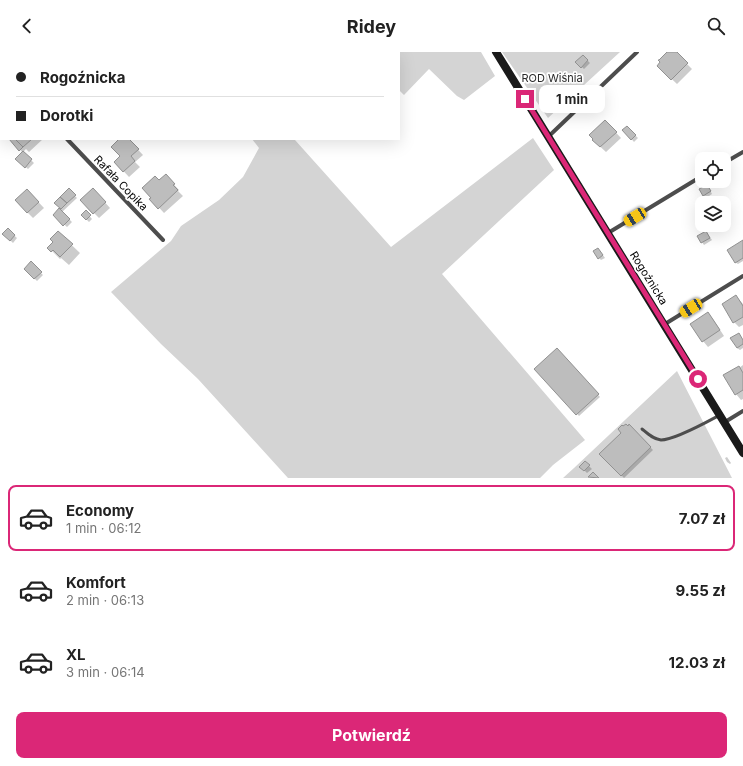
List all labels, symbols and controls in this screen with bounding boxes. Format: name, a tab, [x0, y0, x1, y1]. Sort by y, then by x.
icon: back	[16, 15, 38, 37]
icon: search	[705, 15, 727, 37]
text: Ridey	[347, 16, 396, 37]
text: Rogoźnicka	[40, 68, 125, 87]
park label: ROD Wiśnia	[521, 71, 583, 85]
callout: 1 min	[539, 85, 605, 113]
route end	[516, 90, 534, 108]
text: 1 min	[556, 91, 588, 107]
text: Dorotki	[40, 106, 93, 125]
street label: Rafała Copika	[91, 152, 151, 214]
map controls	[695, 152, 731, 232]
button: locate	[695, 152, 731, 188]
button: layers	[695, 196, 731, 232]
car	[622, 206, 648, 228]
street label: Rogoźnicka	[627, 249, 671, 307]
car	[678, 297, 704, 319]
route start	[689, 370, 707, 388]
icon: car	[18, 500, 54, 536]
text: Economy	[66, 501, 134, 520]
text: 7.07 zł	[679, 509, 725, 528]
text: 1 min · 06:12	[66, 520, 141, 536]
icon: car	[18, 572, 54, 608]
text: Komfort	[66, 573, 126, 592]
text: 9.55 zł	[675, 581, 725, 600]
text: 2 min · 06:13	[66, 592, 144, 608]
icon: car	[18, 644, 54, 680]
text: XL	[66, 645, 86, 664]
text: 12.03 zł	[669, 653, 725, 672]
text: 3 min · 06:14	[66, 664, 145, 680]
button: Potwierdź	[16, 712, 727, 758]

